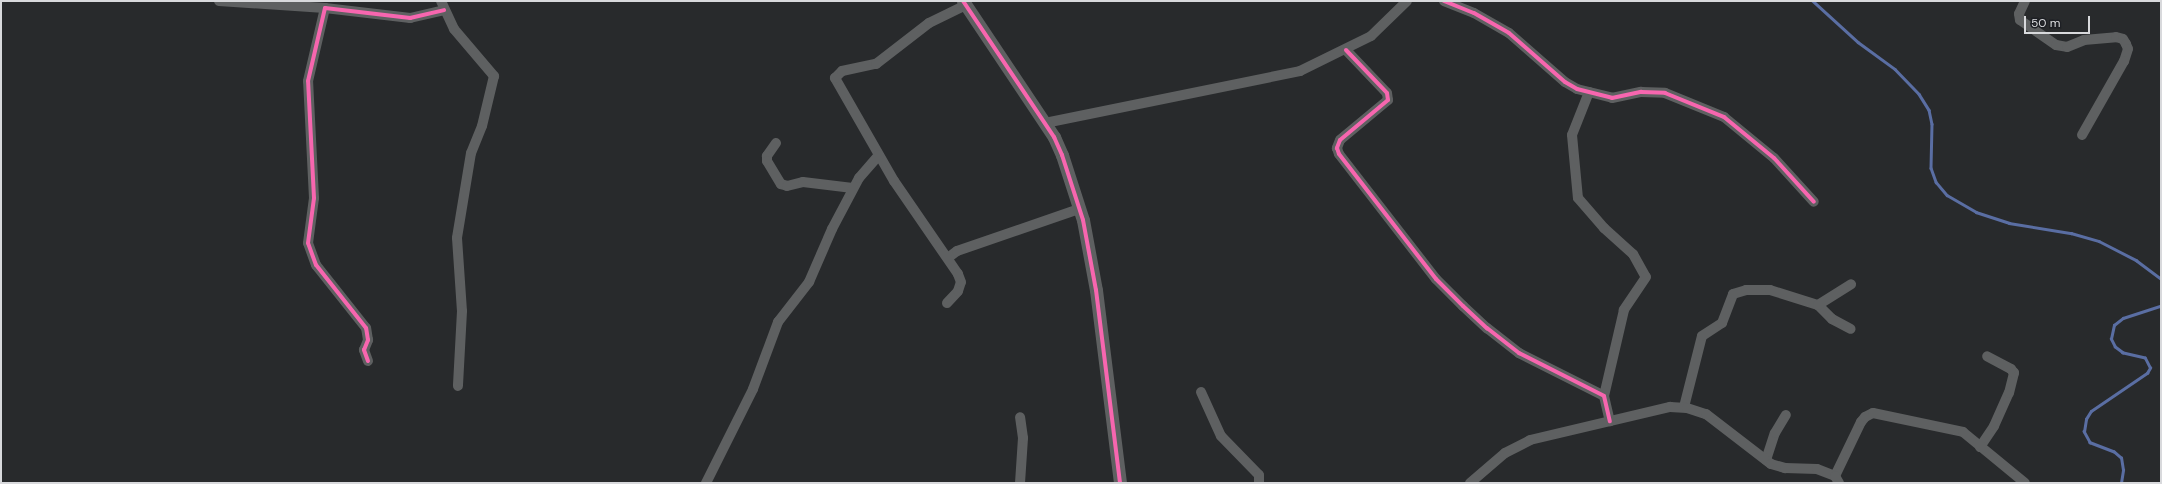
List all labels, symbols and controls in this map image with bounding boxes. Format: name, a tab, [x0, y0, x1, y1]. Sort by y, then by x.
scale bar	[2026, 8, 2092, 34]
text: 50 m	[2031, 15, 2060, 31]

